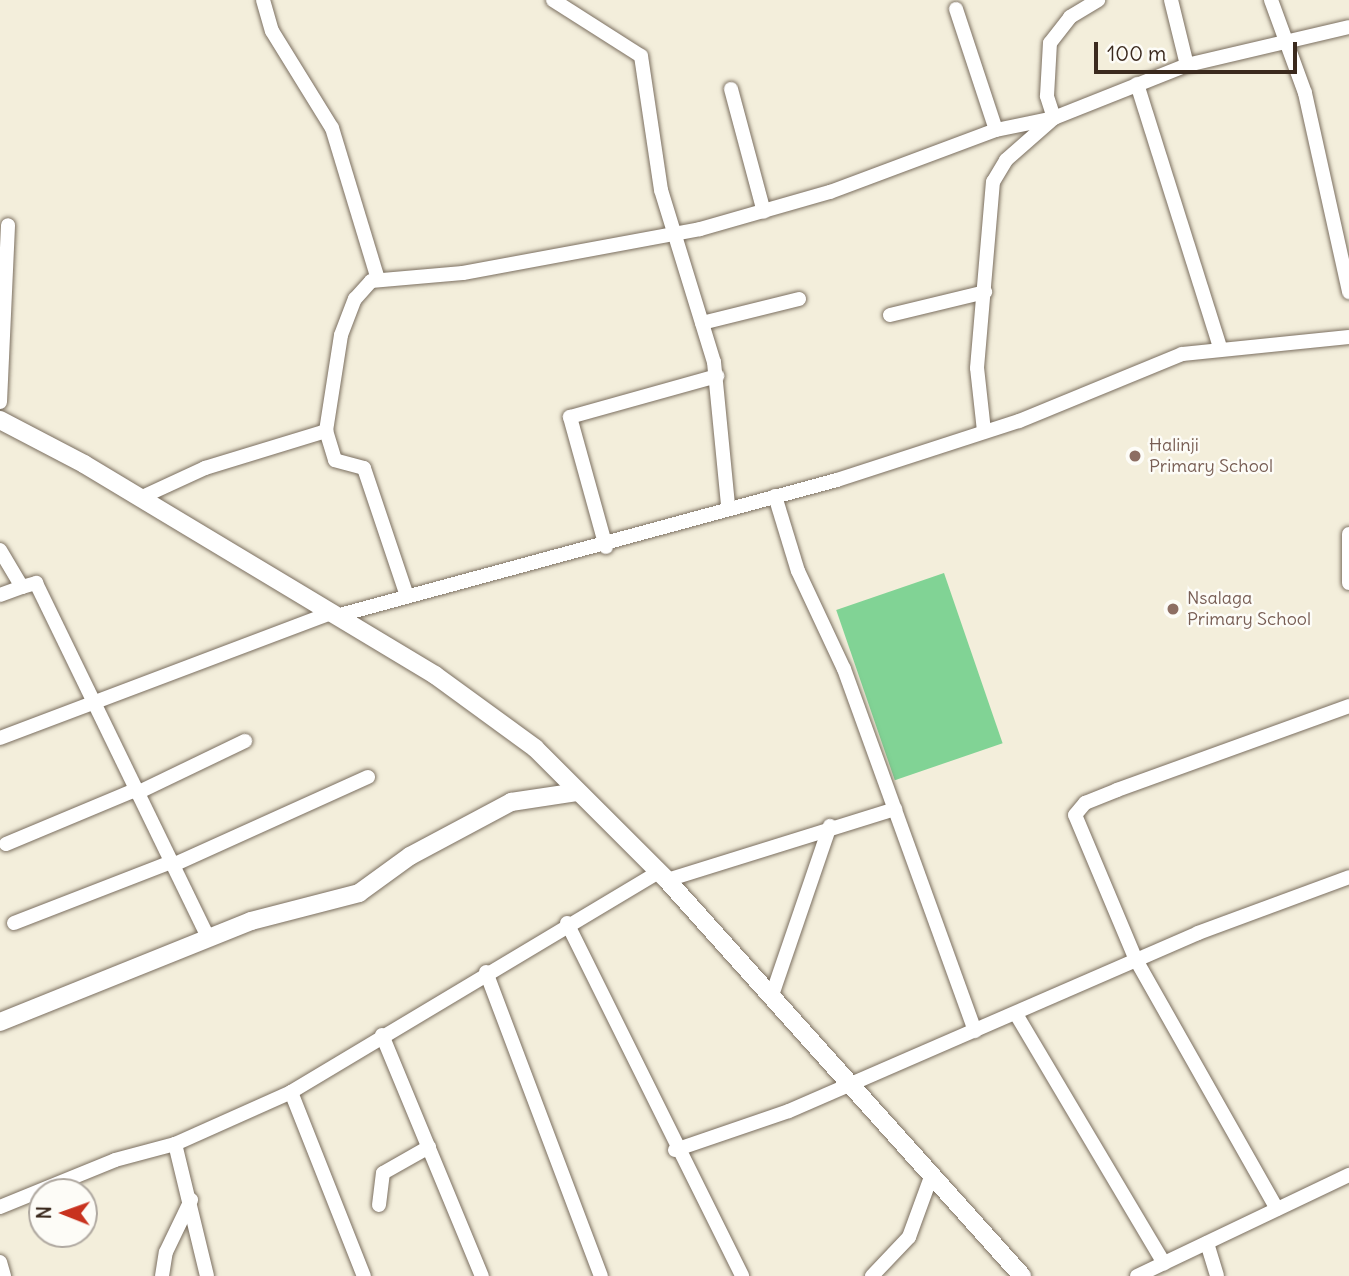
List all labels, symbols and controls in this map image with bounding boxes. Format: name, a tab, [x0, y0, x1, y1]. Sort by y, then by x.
scale bar	[1097, 28, 1300, 72]
text: 100 m	[1107, 40, 1166, 67]
place label: Halinji Primary School	[1149, 435, 1273, 478]
marker: Halinji Primary School	[1127, 448, 1143, 464]
place label: Nsalaga Primary School	[1187, 588, 1311, 630]
marker: Nsalaga Primary School	[1165, 601, 1181, 617]
north arrow	[28, 1178, 98, 1248]
text: N	[32, 1206, 56, 1219]

